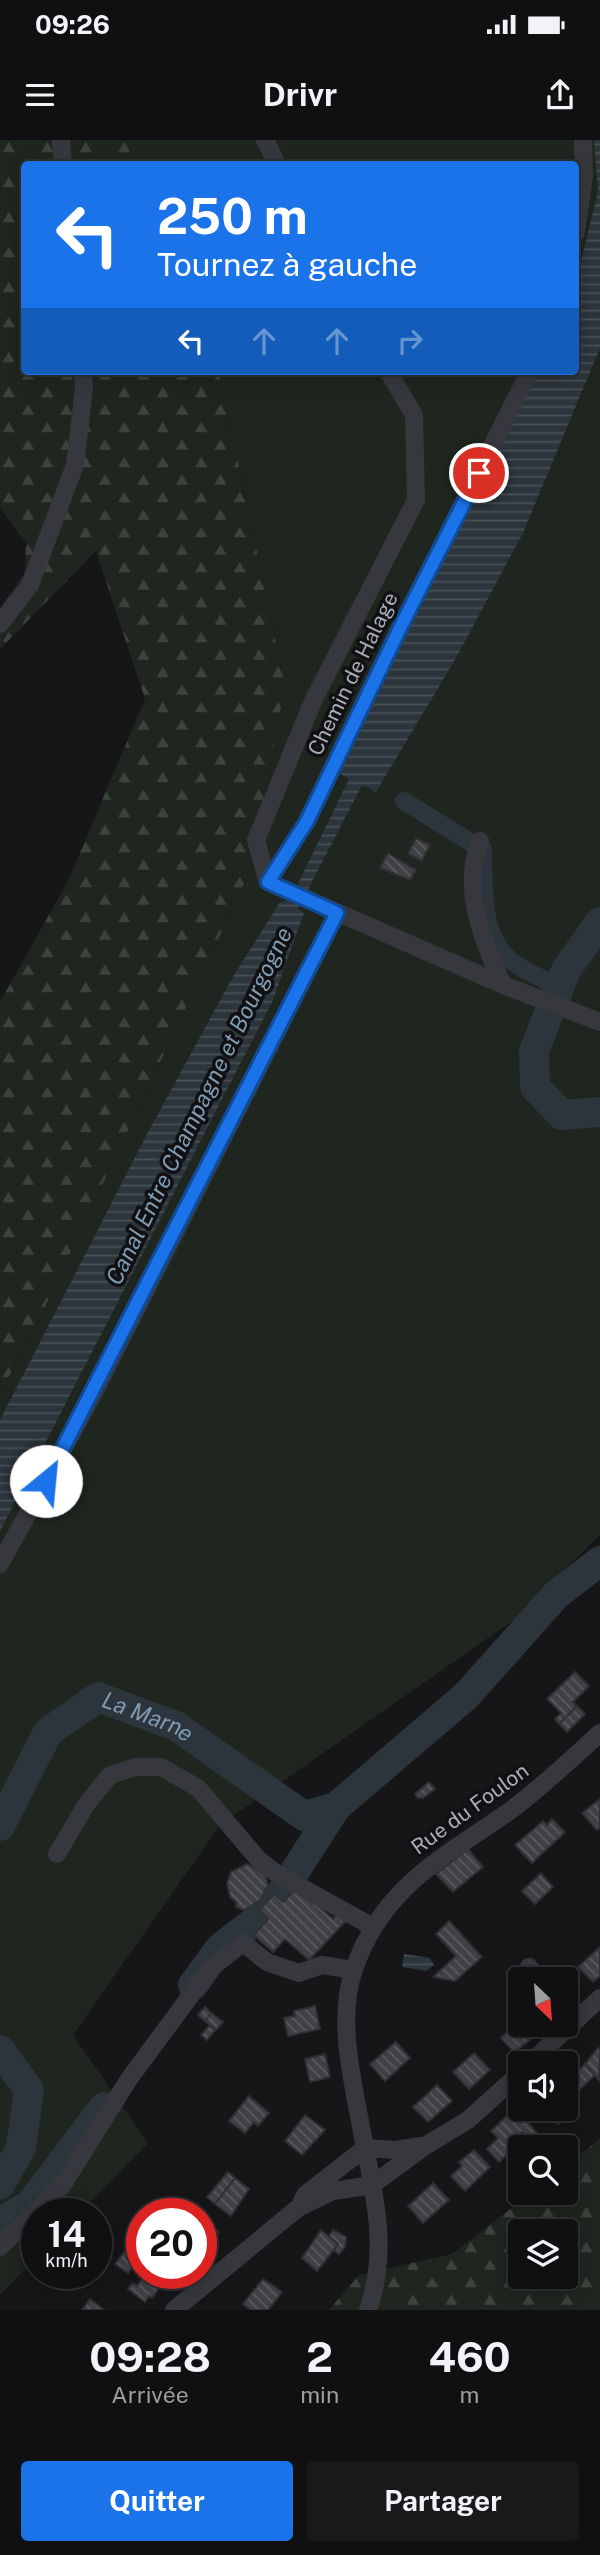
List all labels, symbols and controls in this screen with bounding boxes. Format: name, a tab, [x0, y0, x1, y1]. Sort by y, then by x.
text: 09:26	[35, 9, 110, 40]
icon: menu	[21, 76, 59, 114]
text: Drivr	[263, 76, 337, 113]
icon: share	[541, 76, 579, 114]
text: 250 m	[157, 187, 308, 245]
icon: left	[42, 189, 133, 280]
text: Tournez à gauche	[157, 246, 417, 283]
icon: left	[172, 322, 210, 360]
icon: ahead	[245, 322, 283, 360]
icon: ahead	[318, 322, 356, 360]
icon: right	[391, 322, 429, 360]
pin	[449, 443, 509, 503]
icon: arrive	[460, 454, 498, 492]
street label: Chemin de Halage	[302, 588, 403, 759]
water label: Canal Entre Champagne et Bourgogne	[100, 923, 297, 1289]
position arrow	[9, 1444, 83, 1518]
water label: La Marne	[99, 1686, 199, 1747]
street label: Rue du Foulon	[406, 1758, 533, 1859]
north arrow	[508, 1967, 578, 2037]
map controls	[508, 1967, 578, 2289]
button: sound	[508, 2051, 578, 2121]
button: search	[508, 2135, 578, 2205]
speed limit sign: 20	[126, 2198, 217, 2289]
text: 14	[48, 2214, 85, 2255]
button: layers	[508, 2219, 578, 2289]
text: km/h	[45, 2250, 88, 2271]
text: 09:28	[89, 2332, 211, 2381]
text: 2	[306, 2332, 333, 2381]
text: 460	[428, 2332, 511, 2381]
text: Arrivée	[111, 2381, 189, 2408]
text: min	[300, 2381, 339, 2408]
text: m	[460, 2381, 480, 2408]
button: Quitter	[21, 2461, 293, 2541]
button: Partager	[307, 2461, 579, 2541]

